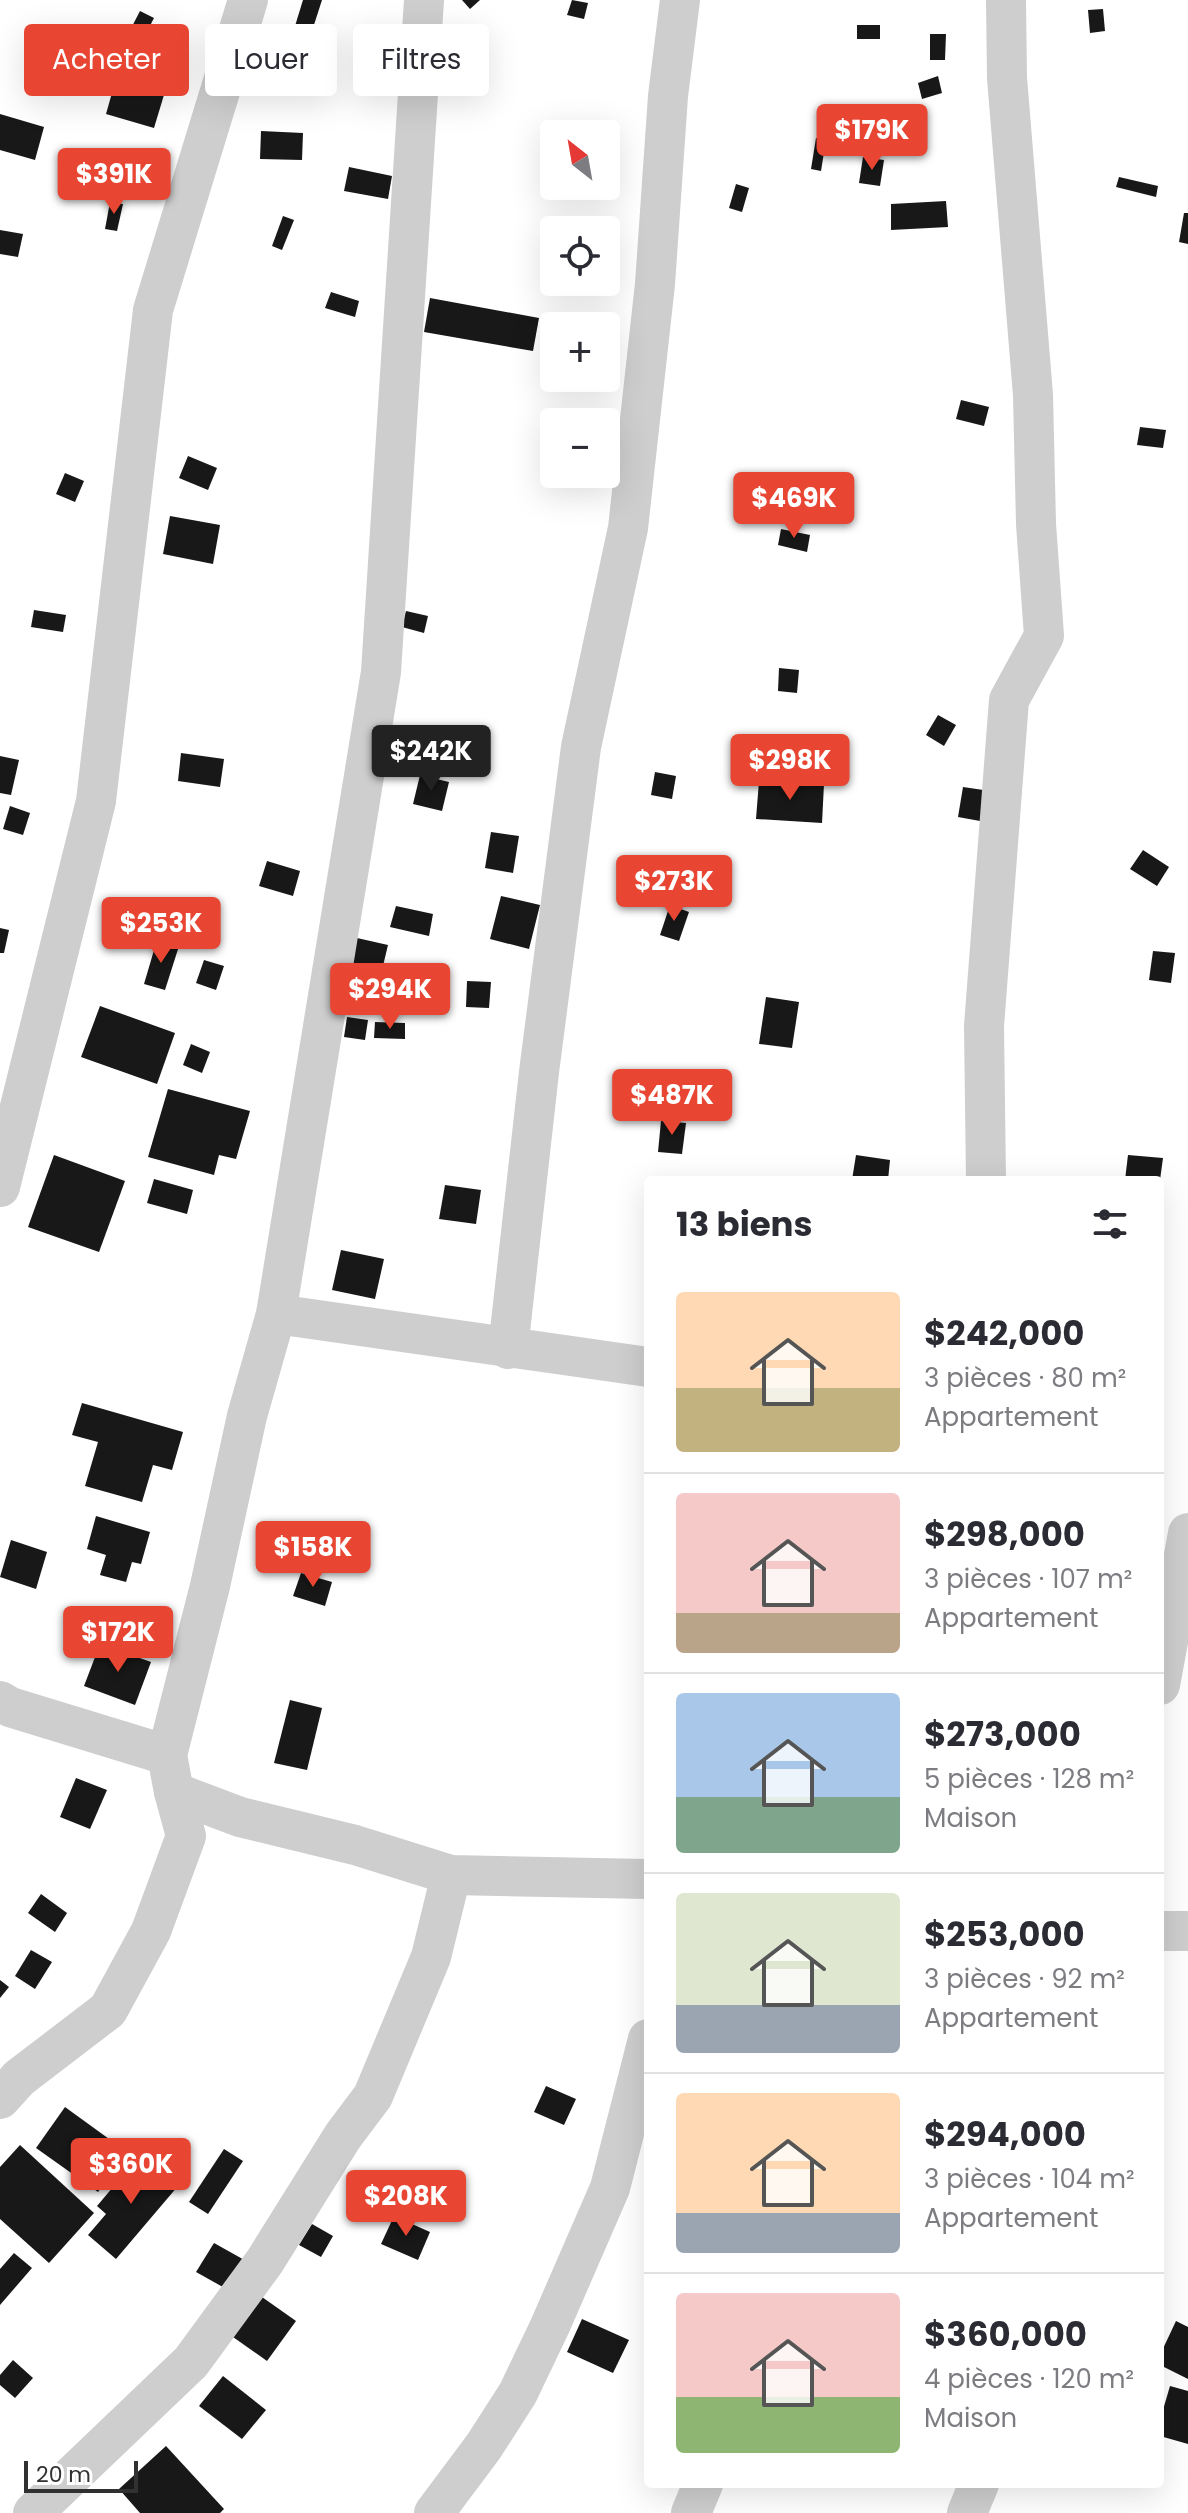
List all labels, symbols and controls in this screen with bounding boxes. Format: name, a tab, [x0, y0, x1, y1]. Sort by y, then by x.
chip: Acheter	[24, 24, 189, 96]
chip: Louer	[205, 24, 337, 96]
chip: Filtres	[353, 24, 489, 96]
pin: $179K	[816, 104, 928, 172]
text: $179K	[835, 112, 909, 148]
north arrow	[540, 120, 620, 200]
map controls	[540, 120, 620, 488]
pin: $391K	[58, 148, 170, 216]
text: $391K	[76, 156, 152, 192]
button: locate	[540, 216, 620, 296]
button: +	[540, 312, 620, 392]
button: −	[540, 408, 620, 488]
pin: $469K	[738, 472, 850, 540]
text: $469K	[751, 480, 837, 516]
pin: $242K	[375, 725, 487, 793]
text: $242K	[390, 733, 472, 769]
pin: $298K	[734, 734, 846, 802]
text: $298K	[749, 742, 831, 778]
pin: $273K	[618, 855, 730, 923]
text: $273K	[634, 863, 714, 899]
pin: $253K	[105, 897, 217, 965]
text: $253K	[120, 905, 202, 941]
pin: $294K	[334, 963, 446, 1031]
text: $294K	[348, 971, 432, 1007]
pin: $487K	[616, 1069, 728, 1137]
text: $487K	[630, 1077, 714, 1113]
text: 13 biens	[676, 1200, 813, 1248]
icon: filters	[1088, 1202, 1132, 1246]
text: $242,000	[924, 1309, 1084, 1357]
icon: home	[740, 1324, 836, 1420]
text: 3 pièces · 80 m²	[924, 1360, 1126, 1396]
text: Appartement	[924, 1399, 1099, 1435]
text: $298,000	[924, 1510, 1085, 1558]
pin: $158K	[257, 1521, 369, 1589]
icon: home	[740, 1525, 836, 1621]
text: $158K	[274, 1529, 352, 1565]
text: 3 pièces · 107 m²	[924, 1561, 1132, 1597]
text: Appartement	[924, 1600, 1099, 1636]
pin: $172K	[62, 1606, 174, 1674]
text: $172K	[81, 1614, 155, 1650]
text: $273,000	[924, 1710, 1081, 1758]
icon: home	[740, 1725, 836, 1821]
text: 5 pièces · 128 m²	[924, 1761, 1134, 1797]
text: Maison	[924, 1800, 1017, 1836]
text: $253,000	[924, 1910, 1085, 1958]
icon: home	[740, 1925, 836, 2021]
text: 3 pièces · 92 m²	[924, 1961, 1125, 1997]
text: Appartement	[924, 2000, 1099, 2036]
text: $294,000	[924, 2110, 1086, 2158]
icon: home	[740, 2125, 836, 2221]
pin: $360K	[75, 2138, 187, 2206]
text: $360K	[89, 2146, 173, 2182]
text: 3 pièces · 104 m²	[924, 2161, 1135, 2197]
pin: $208K	[350, 2170, 462, 2238]
text: $208K	[364, 2178, 448, 2214]
text: Appartement	[924, 2200, 1099, 2236]
text: $360,000	[924, 2310, 1087, 2358]
icon: home	[740, 2325, 836, 2421]
text: 4 pièces · 120 m²	[924, 2361, 1134, 2397]
text: Maison	[924, 2400, 1017, 2436]
scale bar	[24, 2457, 138, 2493]
text: 20 m	[36, 2459, 91, 2490]

